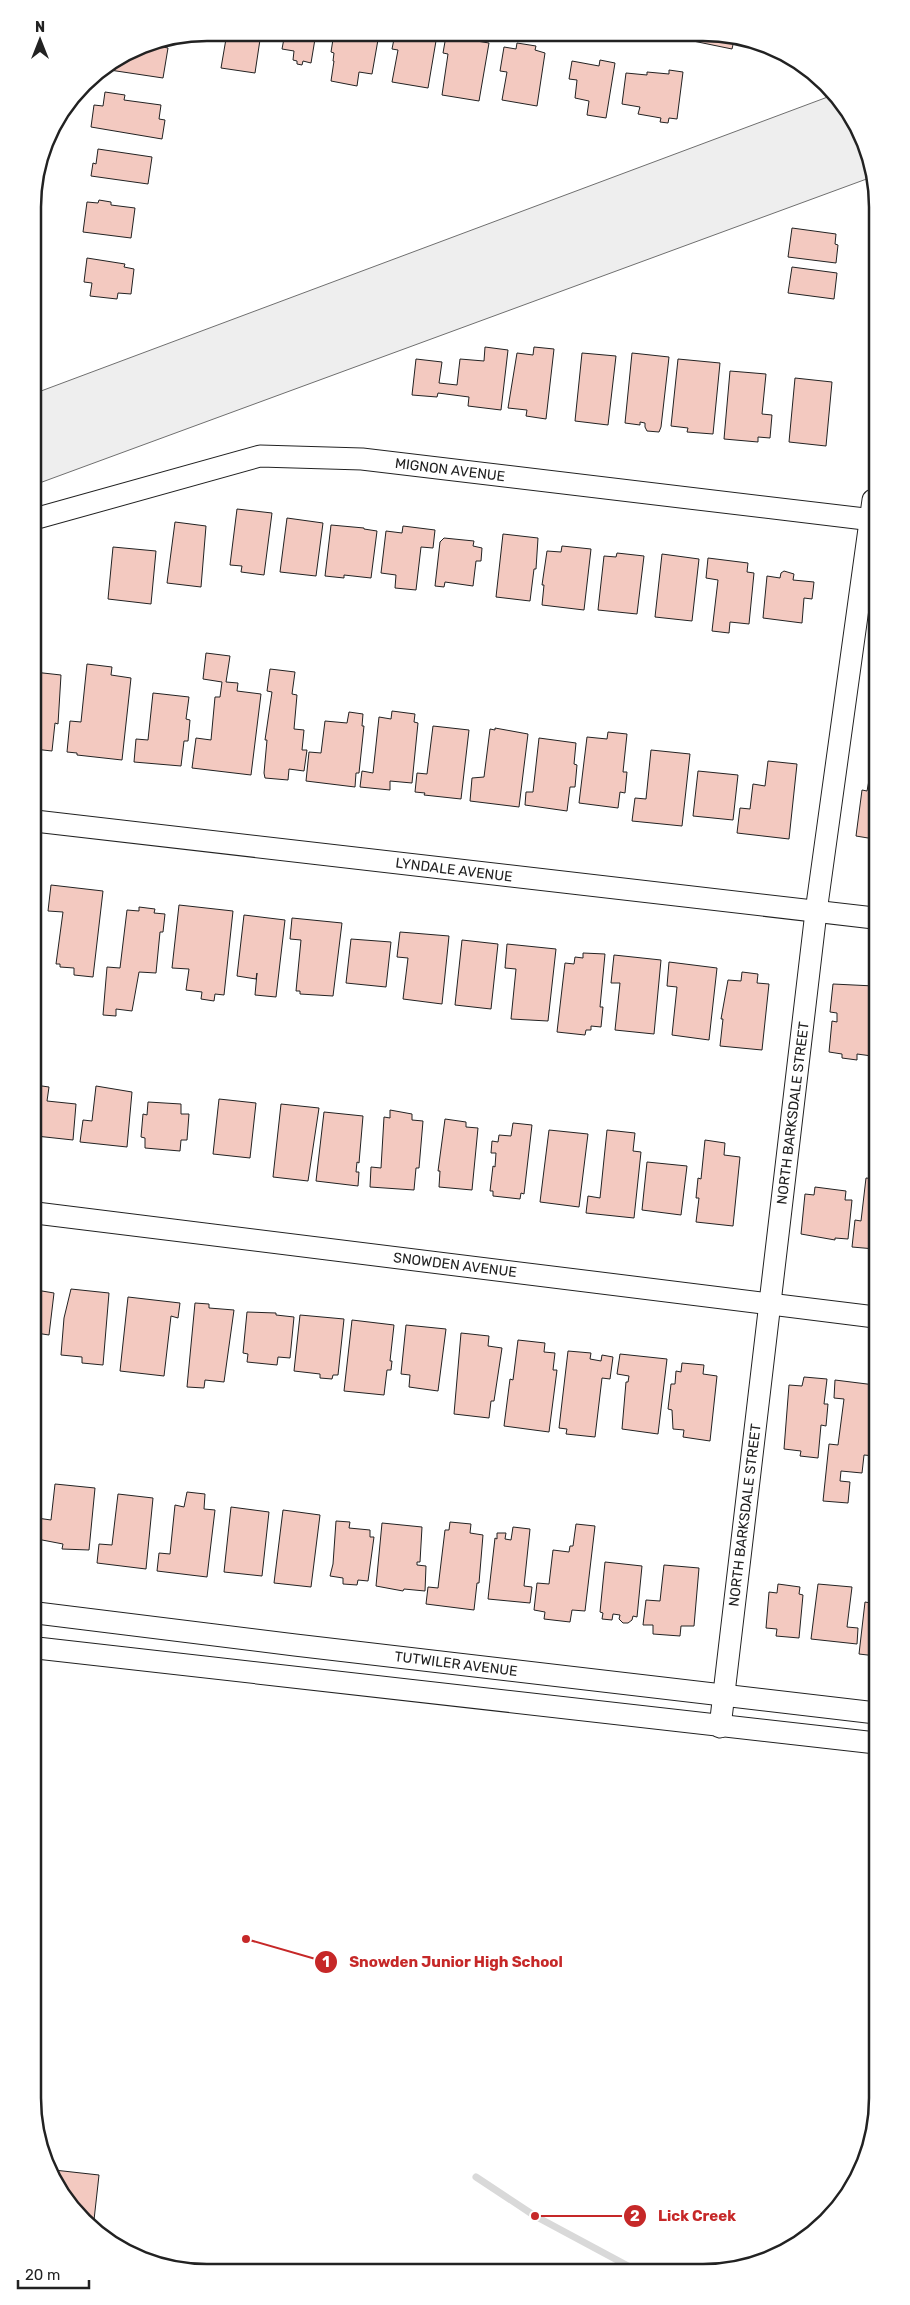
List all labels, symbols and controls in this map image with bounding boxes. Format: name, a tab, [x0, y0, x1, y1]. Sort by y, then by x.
north arrow	[15, 15, 65, 65]
text: N	[35, 19, 45, 36]
street label: MIGNON AVENUE	[394, 455, 506, 485]
street label: LYNDALE AVENUE	[394, 854, 514, 886]
street label: NORTH BARKSDALE STREET	[773, 1021, 813, 1205]
street label: SNOWDEN AVENUE	[392, 1249, 518, 1281]
street label: NORTH BARKSDALE STREET	[725, 1423, 765, 1607]
street label: TUTWILER AVENUE	[393, 1648, 519, 1680]
callout: Snowden Junior High School	[314, 1947, 573, 1977]
text: 1	[322, 1953, 330, 1971]
text: Snowden Junior High School	[349, 1953, 563, 1971]
callout: Lick Creek	[623, 2201, 746, 2231]
text: 2	[630, 2207, 640, 2225]
text: Lick Creek	[658, 2207, 736, 2225]
scale bar	[18, 2258, 89, 2290]
text: 20 m	[25, 2266, 60, 2284]

